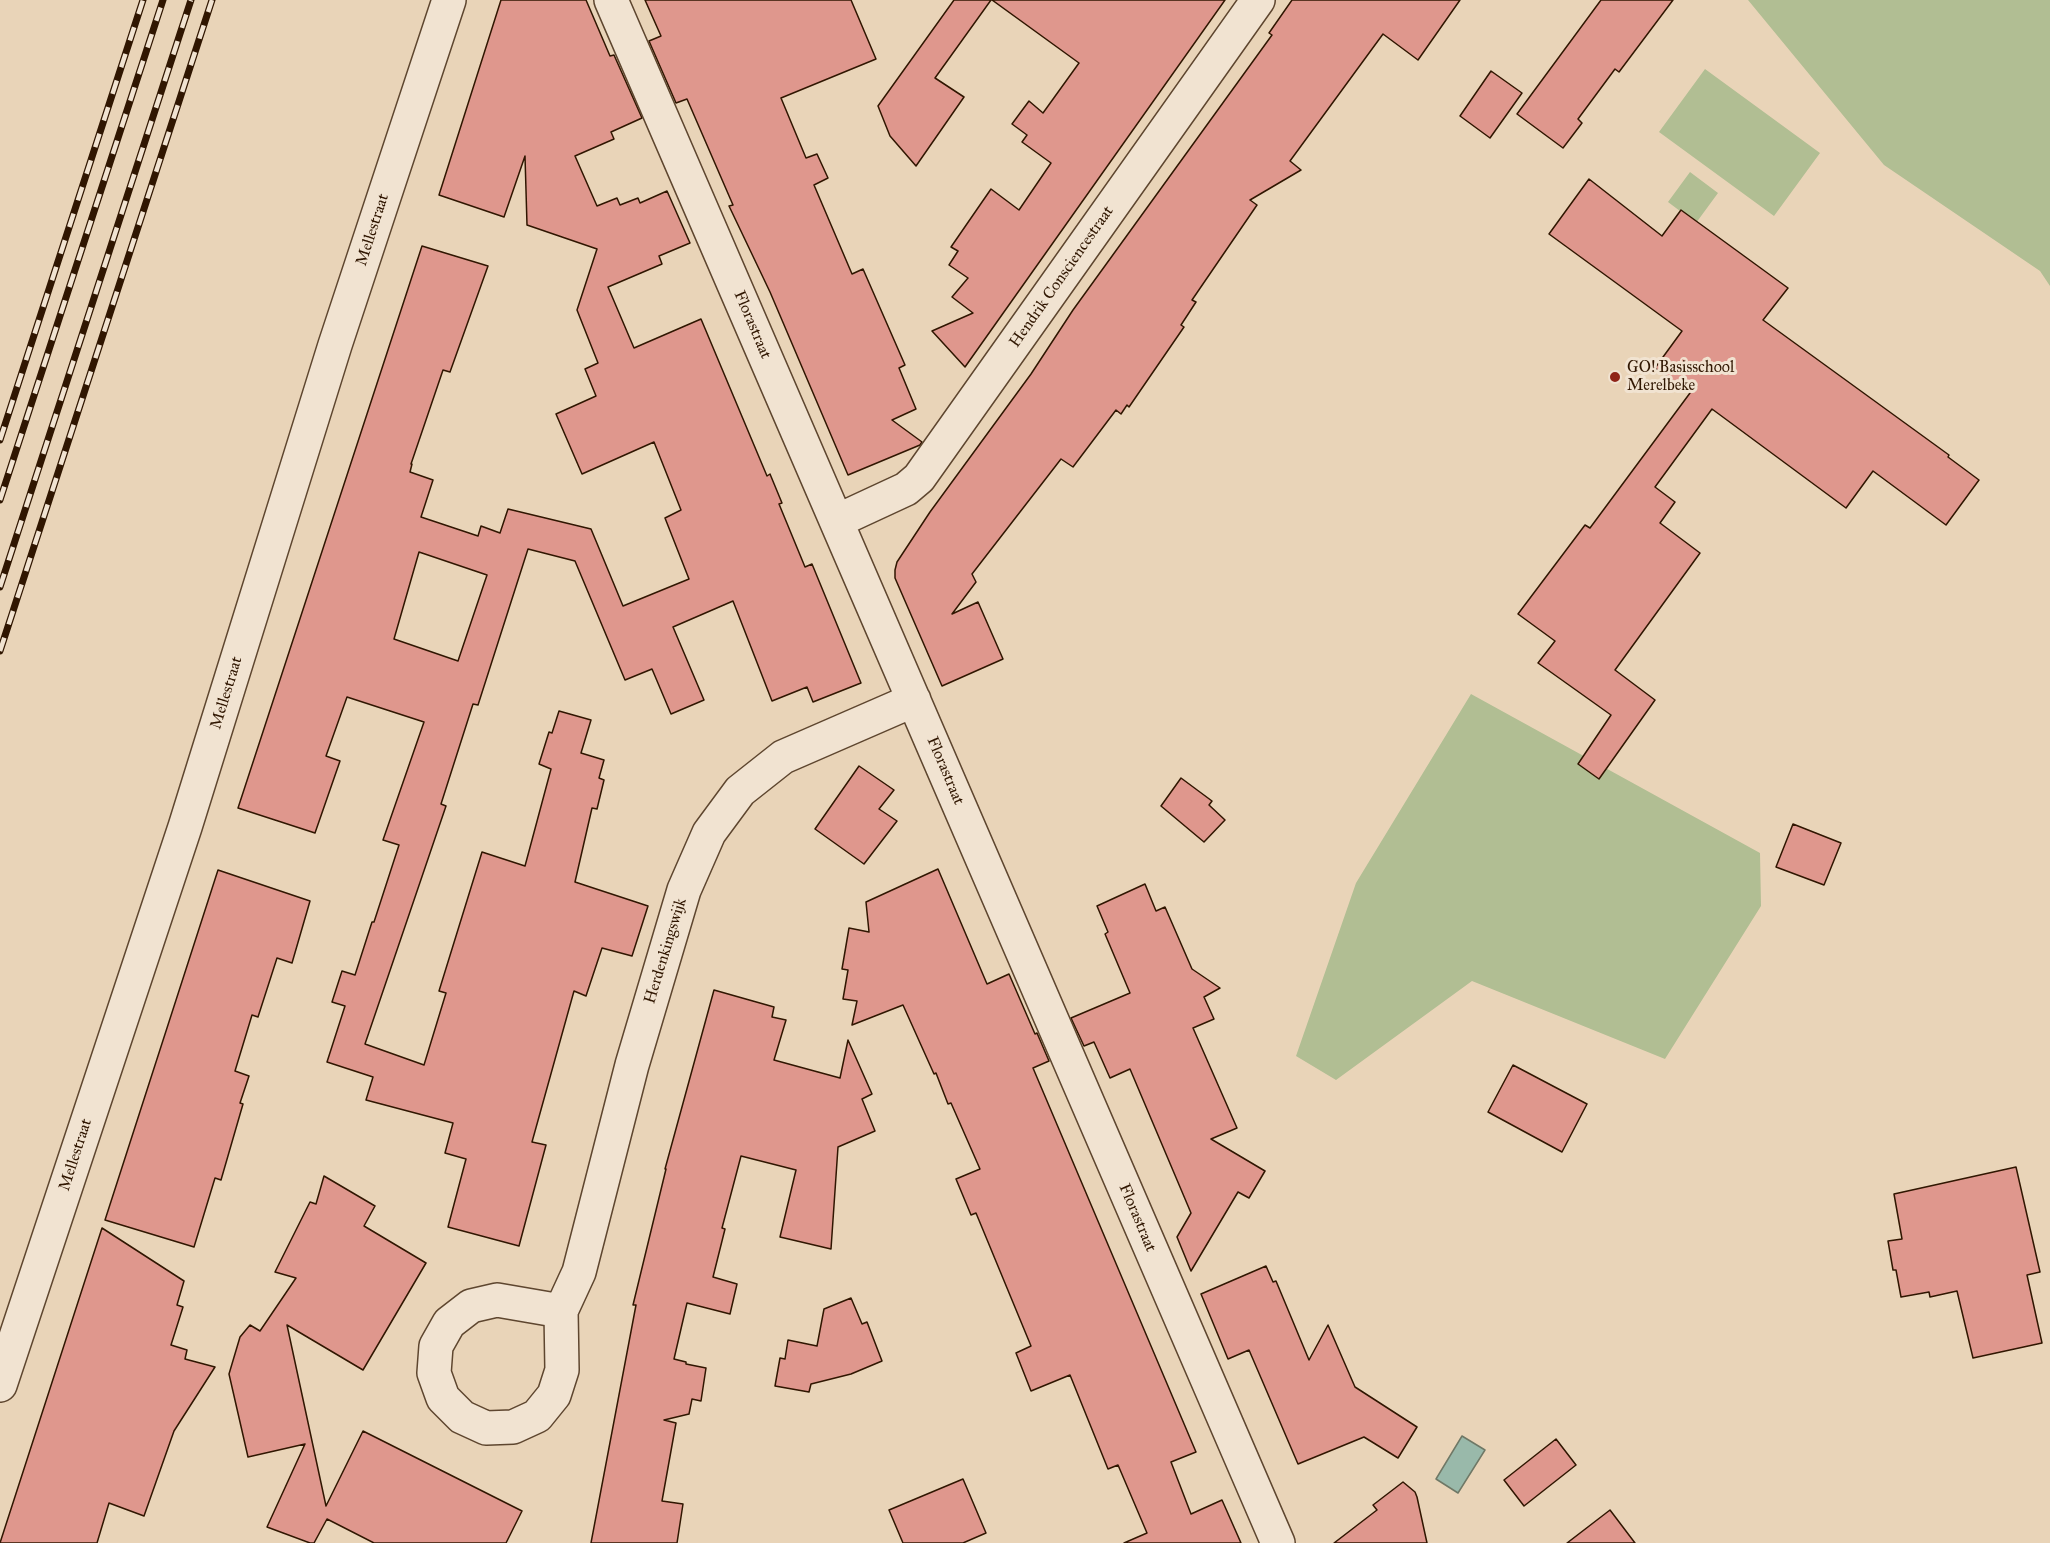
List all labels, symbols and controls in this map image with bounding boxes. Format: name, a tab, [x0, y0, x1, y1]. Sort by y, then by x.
street label: Mellestraat	[352, 191, 394, 269]
street label: Hendrik Consciencestraat	[1006, 203, 1118, 351]
street label: Florastraat	[729, 288, 775, 362]
place label: GO! Basisschool Merelbeke	[1627, 358, 1734, 396]
marker: GO! Basisschool Merelbeke	[1608, 370, 1622, 384]
street label: Mellestraat	[207, 654, 247, 732]
street label: Florastraat	[922, 734, 968, 808]
street label: Herdenkingswijk	[641, 896, 691, 1006]
street label: Mellestraat	[55, 1116, 97, 1194]
street label: Florastraat	[1114, 1181, 1160, 1255]

